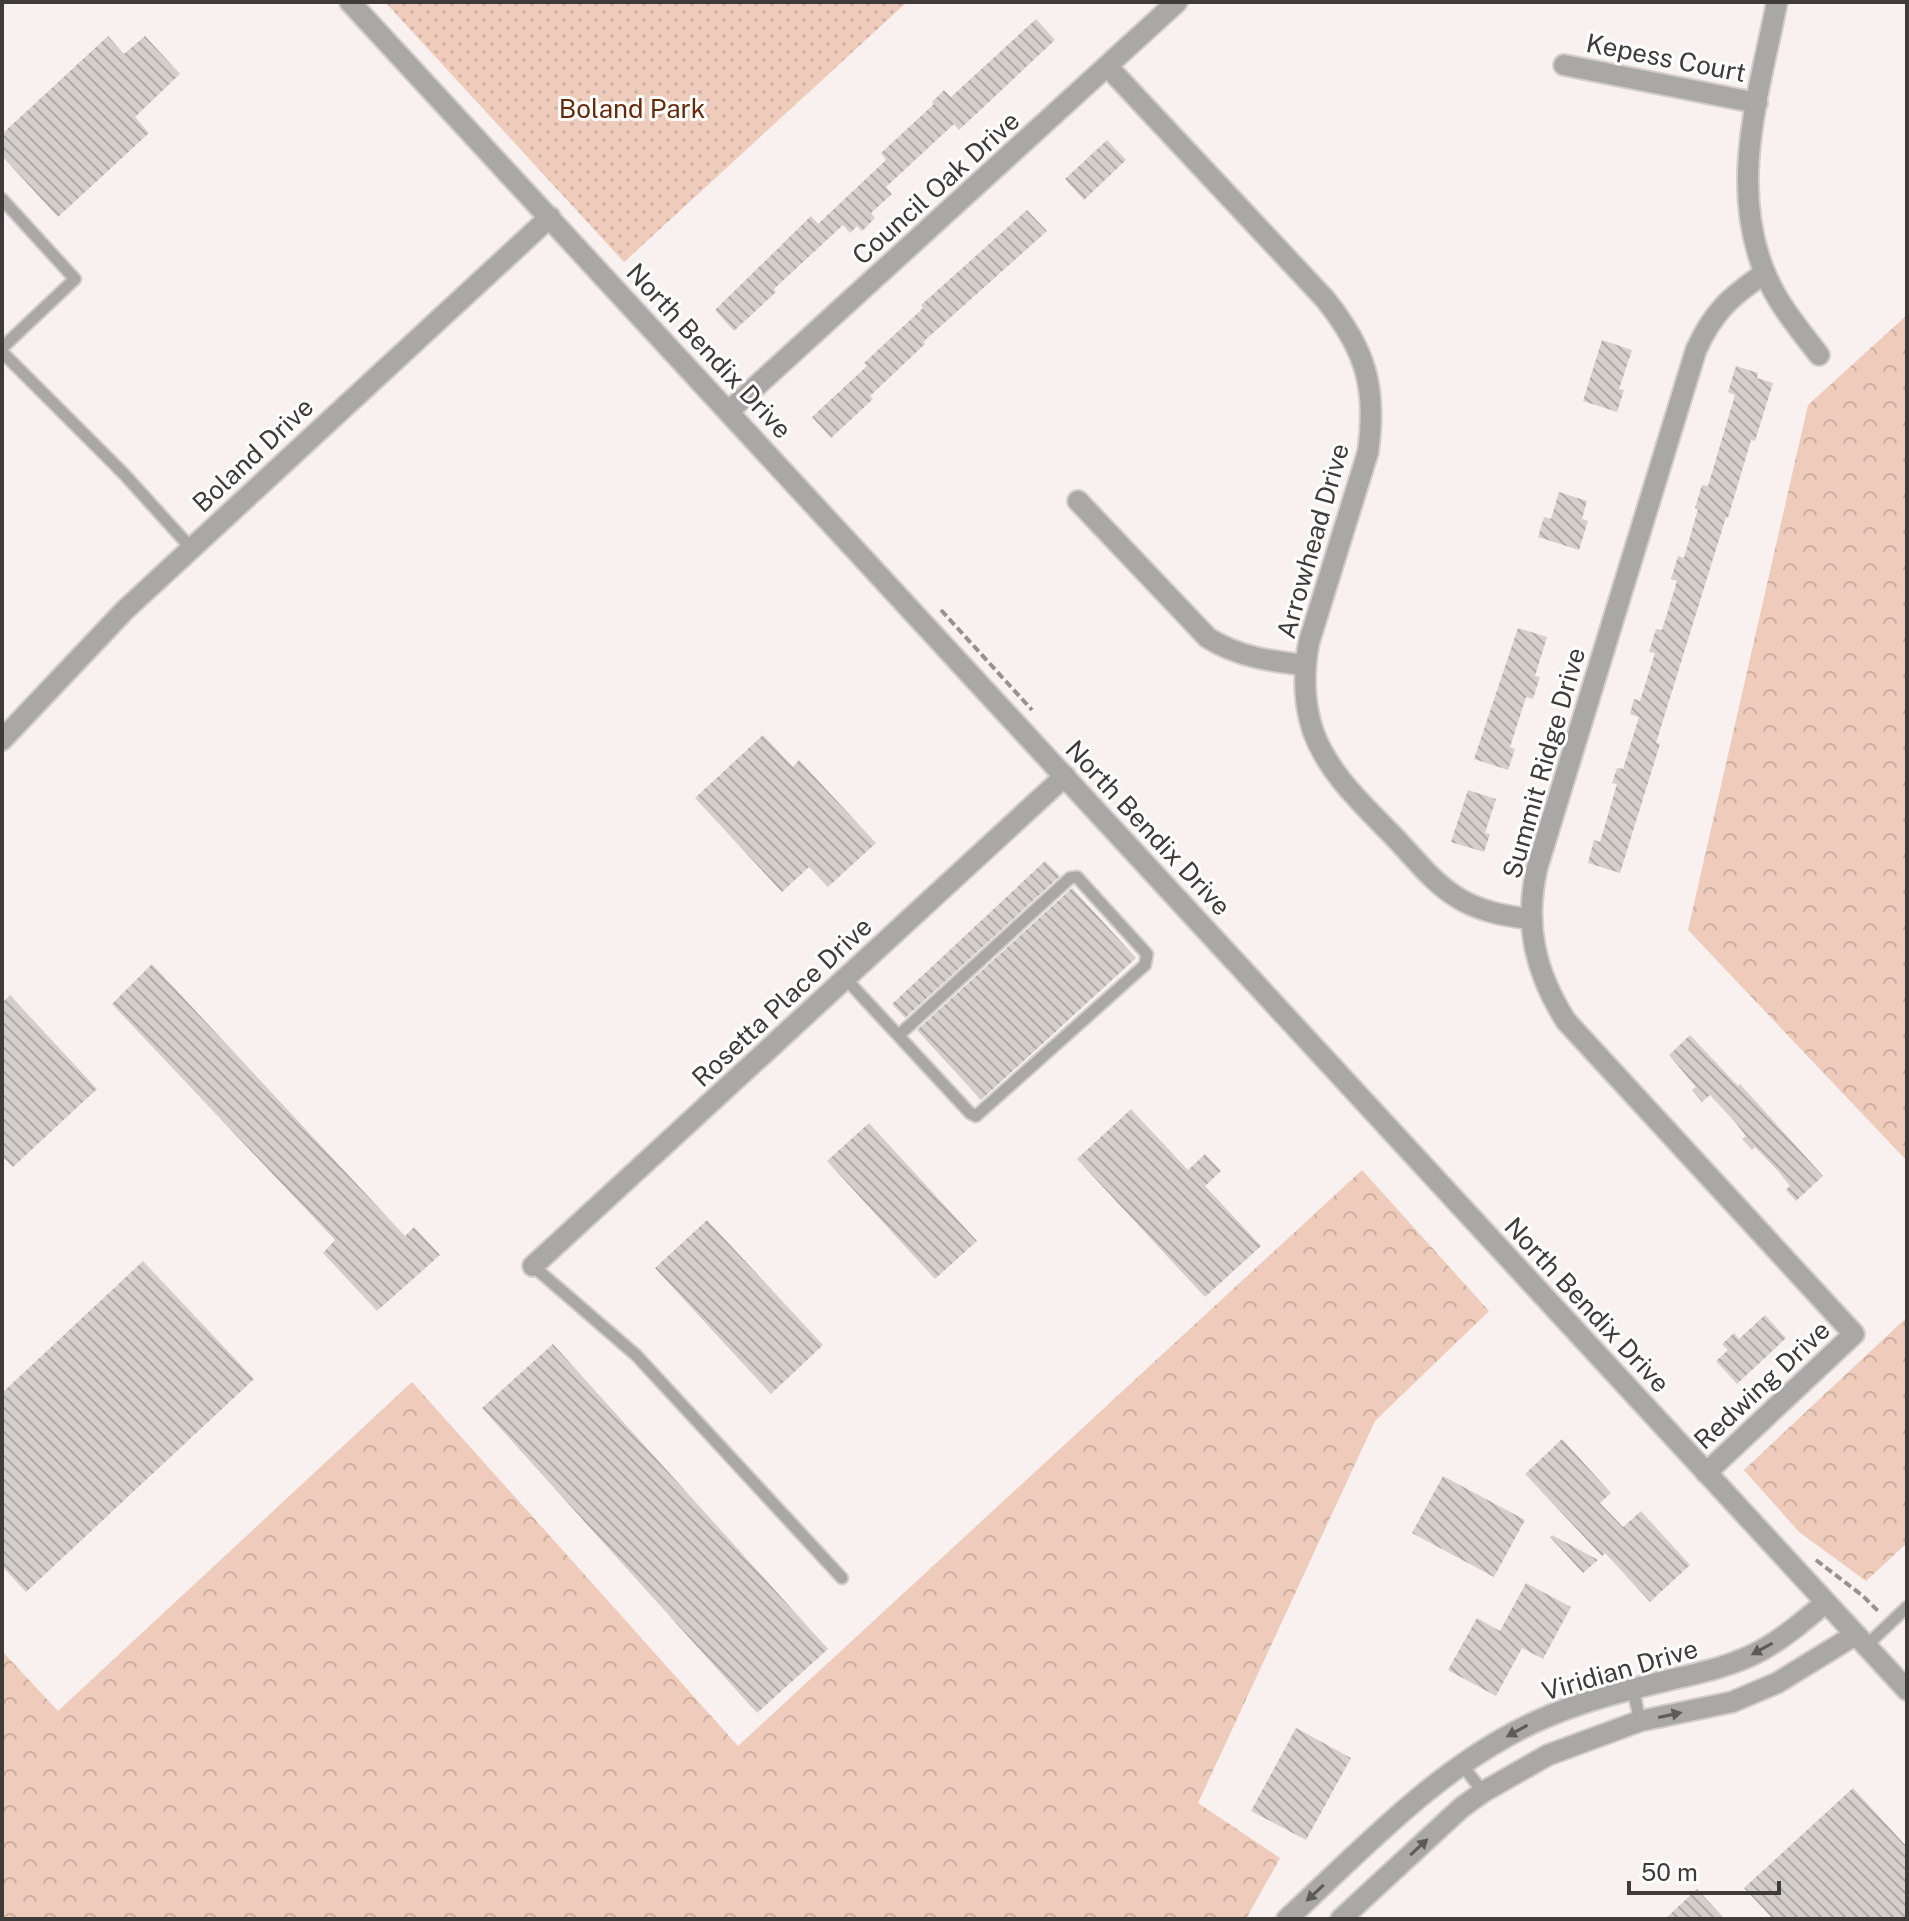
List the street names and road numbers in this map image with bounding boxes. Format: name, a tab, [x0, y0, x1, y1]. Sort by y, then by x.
street label: Kepess Court	[1584, 27, 1749, 88]
street label: Council Oak Drive	[846, 105, 1026, 271]
street label: North Bendix Drive	[620, 257, 798, 445]
street label: Boland Drive	[186, 391, 319, 518]
street label: Arrowhead Drive	[1270, 440, 1355, 642]
street label: Summit Ridge Drive	[1496, 644, 1591, 882]
street label: North Bendix Drive	[1059, 734, 1237, 922]
street label: Rosetta Place Drive	[685, 910, 878, 1093]
street label: North Bendix Drive	[1498, 1211, 1676, 1399]
street label: Redwing Drive	[1687, 1314, 1836, 1455]
street label: Viridian Drive	[1538, 1632, 1701, 1707]

